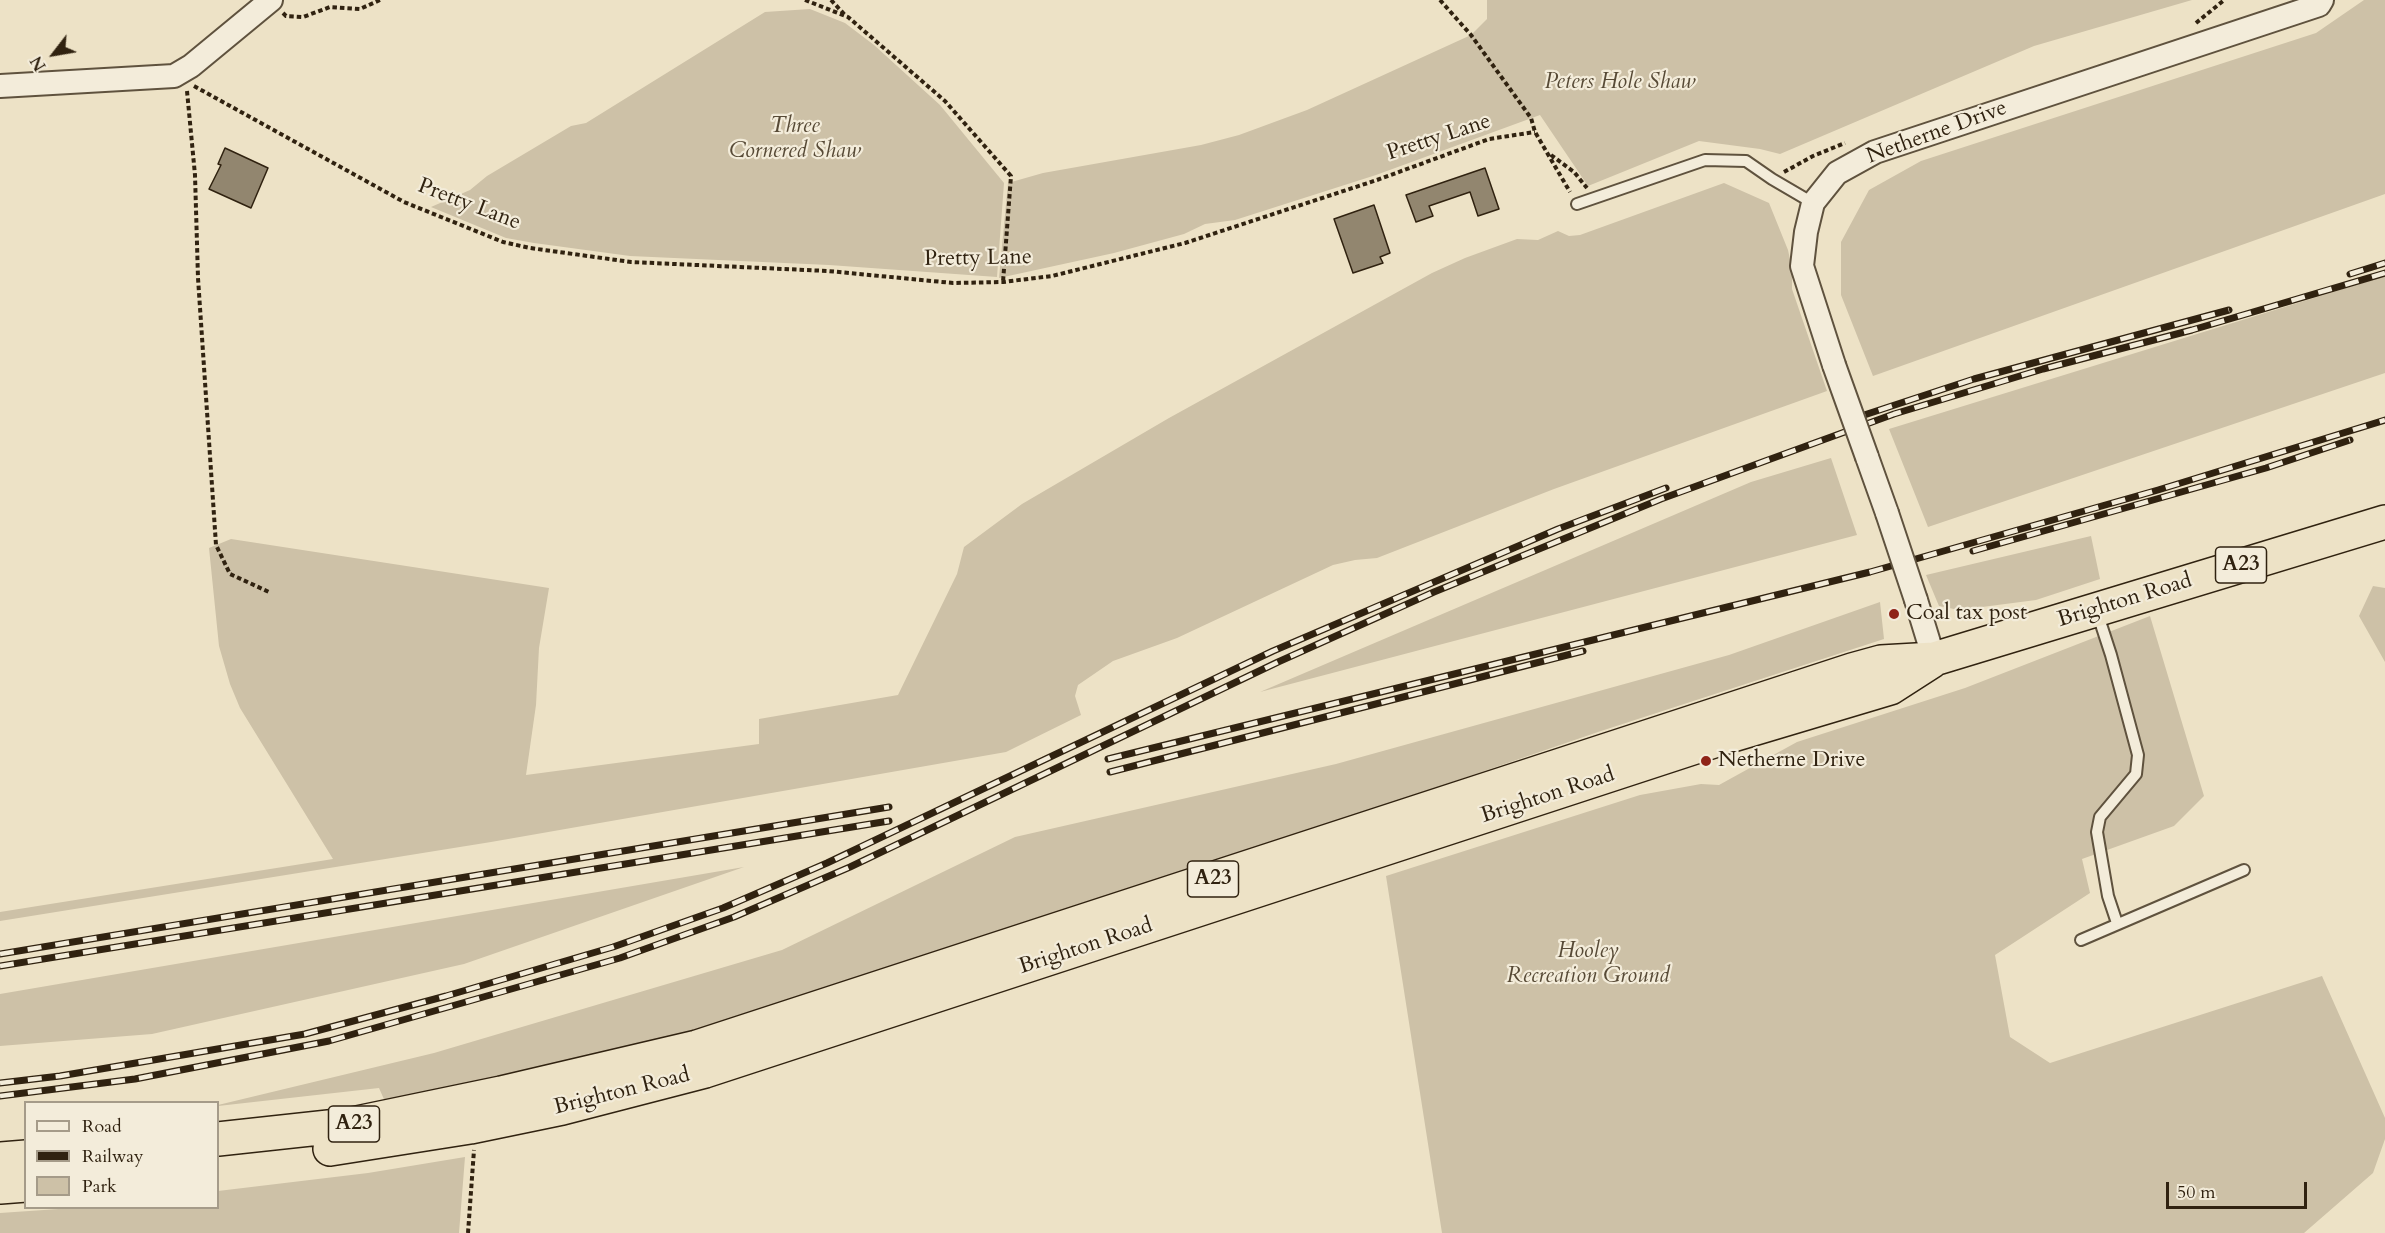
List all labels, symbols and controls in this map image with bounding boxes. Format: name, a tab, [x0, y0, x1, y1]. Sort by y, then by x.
north arrow	[24, 24, 84, 84]
text: N	[26, 52, 52, 75]
park label: Peters Hole Shaw	[1545, 70, 1695, 96]
street label: Netherne Drive	[1863, 95, 2011, 171]
street label: Pretty Lane	[1384, 109, 1494, 167]
park label: Three Cornered Shaw	[729, 114, 861, 166]
street label: Pretty Lane	[414, 173, 524, 237]
street label: Pretty Lane	[924, 245, 1032, 273]
road number: A23	[2216, 547, 2266, 583]
street label: Brighton Road	[2055, 568, 2195, 634]
place label: Coal tax post	[1906, 601, 2027, 627]
marker: Coal tax post	[1887, 607, 1901, 621]
place label: Netherne Drive	[1718, 748, 1865, 774]
marker: Netherne Drive	[1699, 754, 1713, 768]
street label: Brighton Road	[1478, 762, 1618, 830]
road number: A23	[1188, 861, 1238, 897]
street label: Brighton Road	[1016, 913, 1156, 981]
park label: Hooley Recreation Ground	[1507, 939, 1669, 990]
street label: Brighton Road	[551, 1062, 693, 1122]
legend	[24, 1101, 219, 1209]
road number: A23	[328, 1106, 380, 1142]
text: Road	[82, 1114, 122, 1139]
text: Railway	[82, 1144, 144, 1169]
scale bar	[2169, 1170, 2310, 1208]
text: Park	[82, 1174, 117, 1199]
text: 50 m	[2177, 1180, 2216, 1205]

